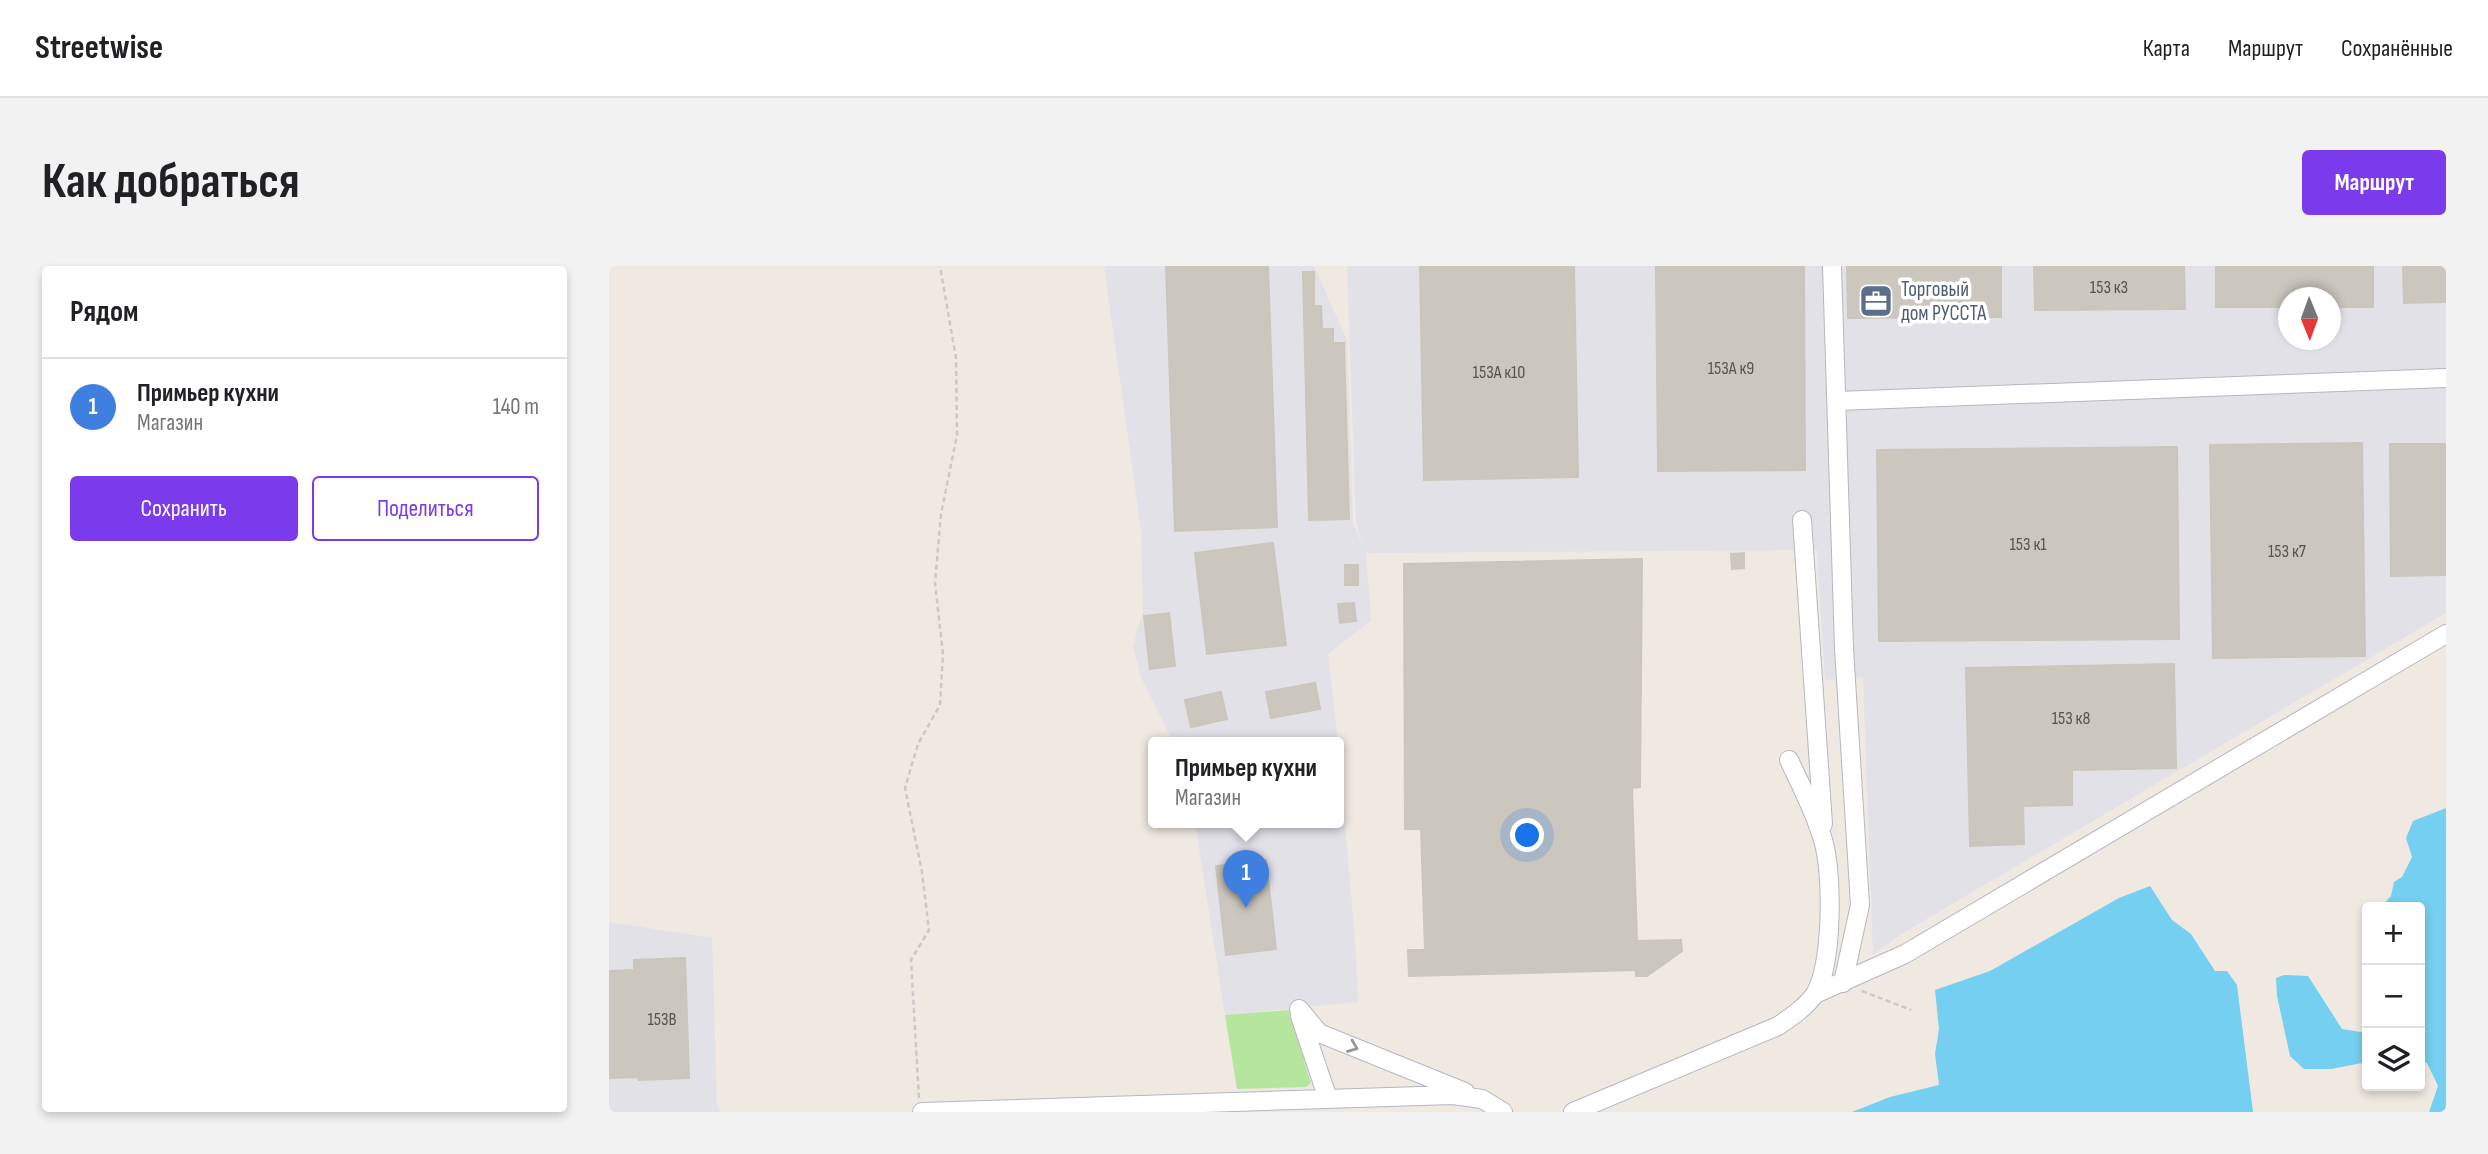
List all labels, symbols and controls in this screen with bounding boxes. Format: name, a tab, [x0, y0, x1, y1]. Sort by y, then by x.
text: Streetwise	[35, 28, 163, 68]
text: Карта	[2143, 34, 2190, 63]
text: Маршрут	[2228, 34, 2303, 63]
text: Сохранённые	[2341, 34, 2453, 63]
button: Маршрут	[2302, 150, 2446, 215]
text: Как добраться	[42, 153, 300, 212]
place label: Торговый дом РУССТА	[1901, 277, 1987, 326]
house number: 153 к3	[2090, 277, 2128, 298]
office icon: Торговый дом РУССТА	[1857, 282, 1895, 320]
north arrow	[2278, 287, 2341, 350]
text: Рядом	[70, 294, 138, 330]
house number: 153А к9	[1708, 358, 1754, 379]
house number: 153А к10	[1473, 362, 1525, 383]
text: Примьер кухни	[137, 378, 279, 409]
text: 1	[88, 393, 98, 421]
text: 140 m	[493, 393, 539, 421]
text: Магазин	[137, 409, 203, 437]
button: Сохранить	[70, 476, 298, 541]
button: Поделиться	[312, 476, 539, 541]
house number: 153 к1	[2009, 534, 2047, 555]
house number: 153 к7	[2268, 541, 2307, 562]
house number: 153 к8	[2052, 708, 2090, 729]
popup	[1148, 737, 1344, 828]
text: Примьер кухни	[1175, 753, 1317, 784]
text: Магазин	[1175, 784, 1241, 812]
your location	[1510, 818, 1544, 852]
pin: 1	[1223, 850, 1269, 908]
map controls	[2362, 902, 2425, 1091]
button: +	[2362, 902, 2425, 965]
button: −	[2362, 965, 2425, 1028]
house number: 153В	[647, 1009, 677, 1030]
button: layers	[2362, 1028, 2425, 1091]
one-way arrow	[1346, 1038, 1358, 1052]

